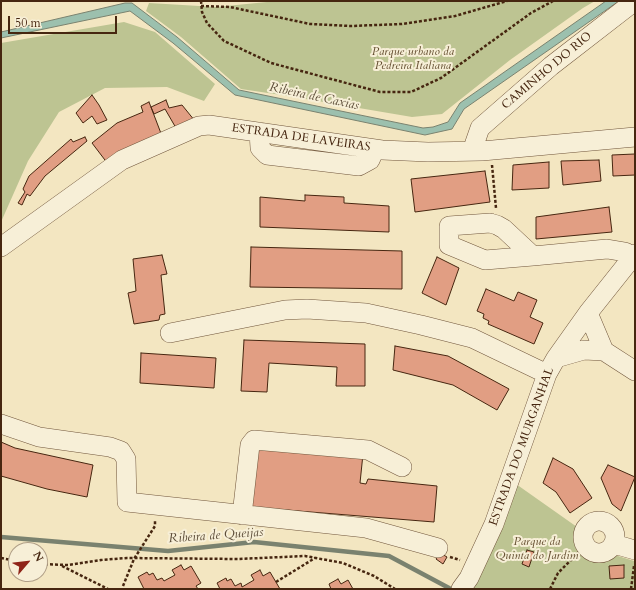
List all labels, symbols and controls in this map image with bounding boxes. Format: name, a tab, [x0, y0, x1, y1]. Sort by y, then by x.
scale bar	[10, 8, 119, 34]
text: 50 m	[15, 15, 41, 31]
street label: CAMINHO DO RIO	[499, 29, 595, 113]
park label: Parque urbano da Pedreira Italiana	[372, 45, 454, 73]
water label: Ribeira de Caxias	[268, 80, 360, 114]
street label: ESTRADA DE LAVEIRAS	[231, 121, 371, 155]
street label: ESTRADA DO MURGANHAL	[487, 366, 557, 528]
water label: Ribeira de Queijas	[168, 525, 264, 547]
park label: Parque da Quinta do Jardim	[495, 535, 579, 563]
north arrow	[8, 542, 48, 582]
text: N	[29, 549, 47, 564]

